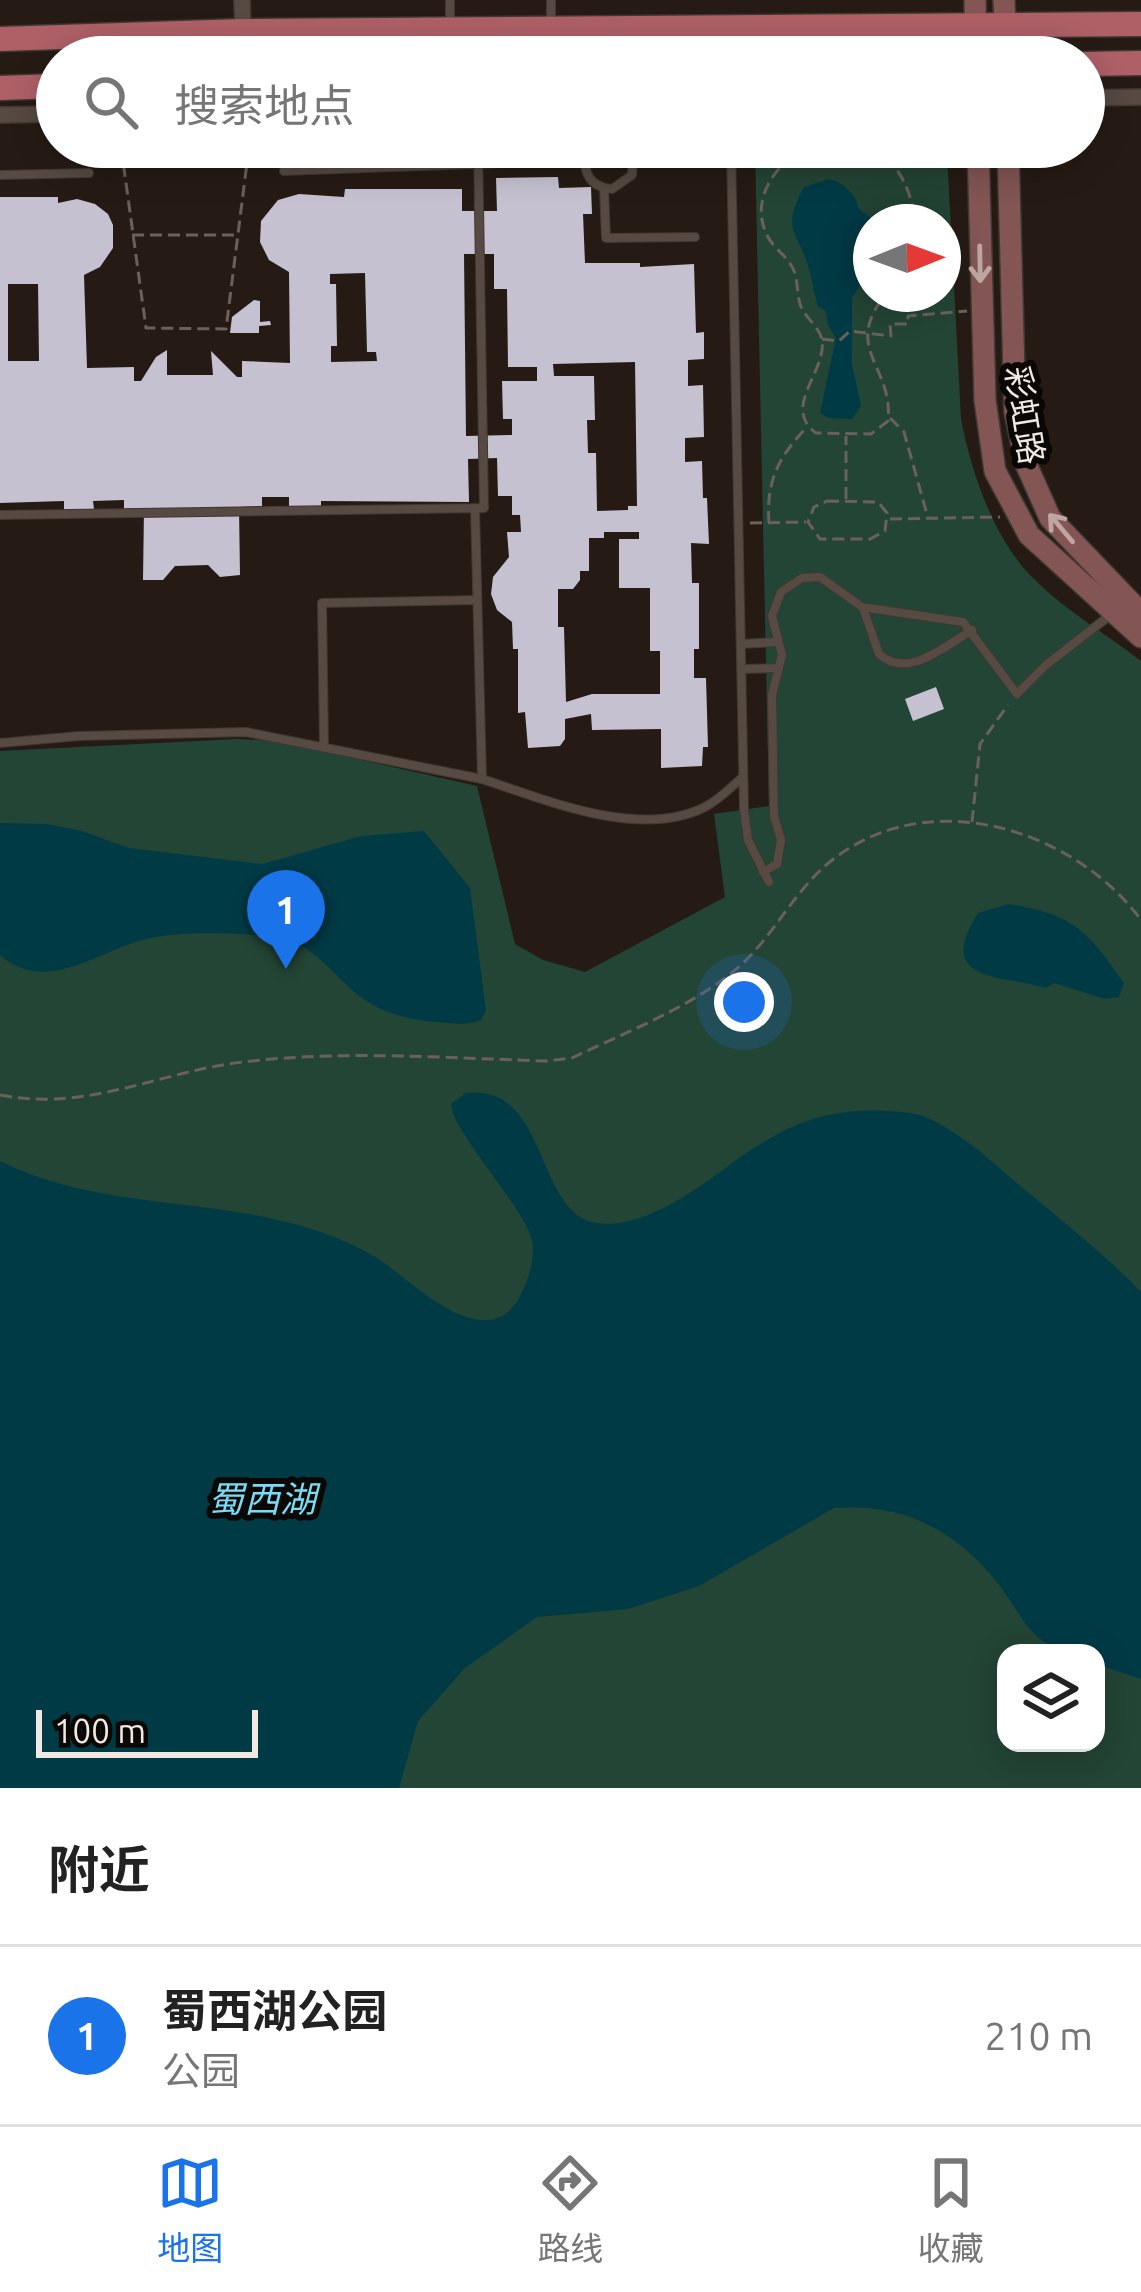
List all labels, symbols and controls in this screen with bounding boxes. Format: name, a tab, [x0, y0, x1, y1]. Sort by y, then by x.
search box	[36, 36, 1105, 168]
icon: search	[78, 69, 144, 135]
text: 搜索地点	[174, 80, 354, 131]
north arrow	[853, 204, 961, 312]
one-way arrow	[969, 244, 991, 283]
street label: 彩虹路	[999, 363, 1052, 467]
one-way arrow	[1048, 514, 1076, 544]
pin: 1	[247, 870, 325, 969]
your location	[714, 972, 774, 1032]
water label: 蜀西湖	[208, 1478, 321, 1519]
map controls	[997, 1644, 1105, 1752]
button: layers	[997, 1644, 1105, 1752]
scale bar	[36, 1704, 258, 1757]
text: 100 m	[54, 1712, 146, 1749]
text: 附近	[48, 1840, 150, 1898]
text: 蜀西湖公园	[162, 1985, 387, 2036]
text: 1	[76, 2014, 98, 2057]
text: 210 m	[984, 2014, 1093, 2057]
text: 公园	[162, 2049, 240, 2092]
tab: 地图	[157, 2150, 223, 2270]
tab: 路线	[537, 2150, 603, 2270]
tab: 收藏	[918, 2150, 984, 2270]

